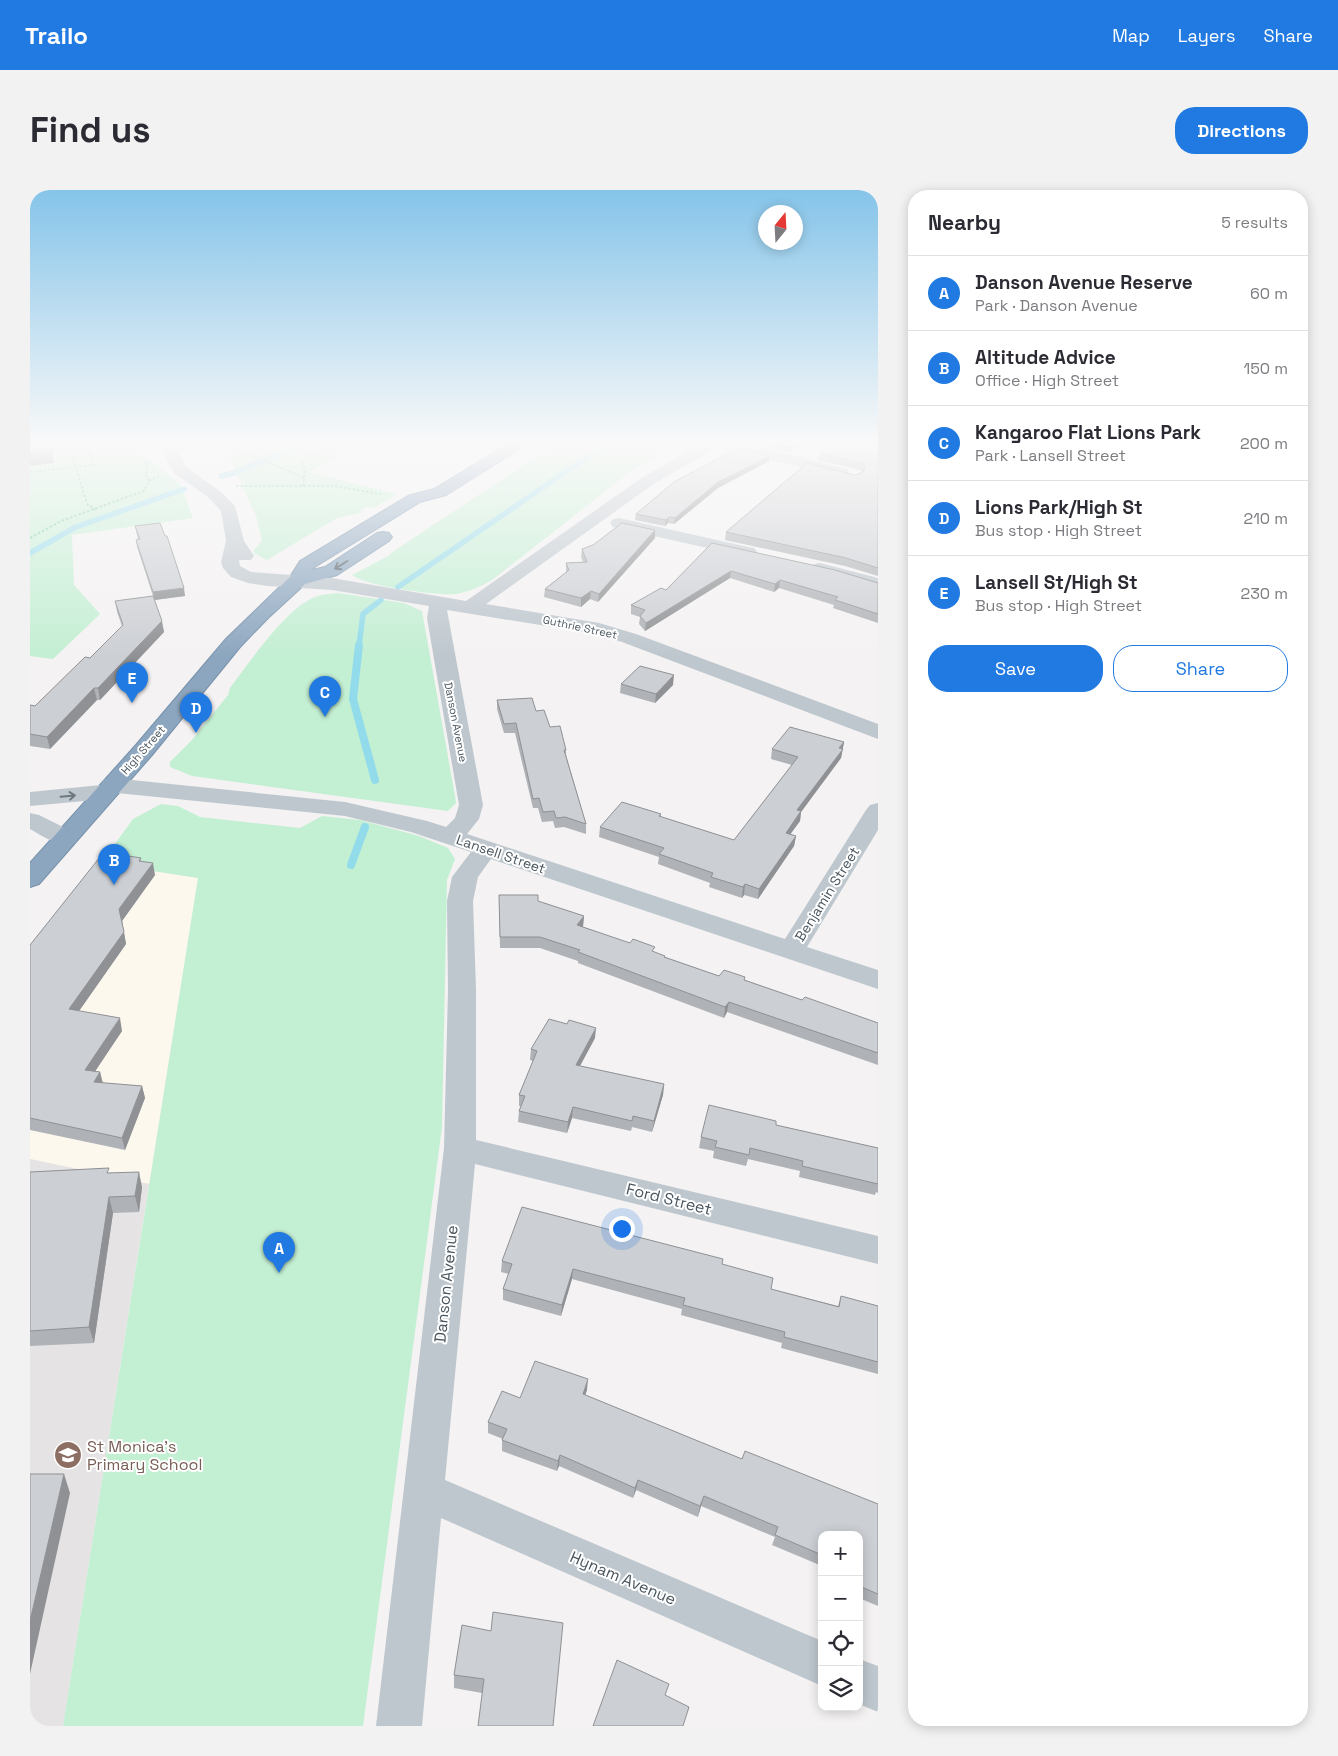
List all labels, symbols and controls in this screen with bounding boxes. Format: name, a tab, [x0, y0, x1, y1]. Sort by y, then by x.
text: Trailo	[25, 20, 88, 51]
text: Map	[1112, 24, 1150, 47]
text: Layers	[1178, 24, 1235, 47]
text: Share	[1263, 24, 1313, 47]
button: Directions	[1175, 107, 1308, 154]
text: Find us	[30, 108, 151, 152]
north arrow	[758, 205, 803, 250]
text: Nearby	[928, 209, 1001, 236]
text: 5 results	[1221, 212, 1288, 233]
text: Danson Avenue Reserve	[975, 270, 1193, 295]
text: A	[939, 283, 949, 304]
text: 60 m	[1250, 283, 1288, 304]
text: Park · Danson Avenue	[975, 295, 1138, 316]
text: Altitude Advice	[975, 345, 1116, 370]
text: B	[939, 358, 949, 379]
text: 150 m	[1244, 358, 1288, 379]
text: Office · High Street	[975, 370, 1119, 391]
text: Kangaroo Flat Lions Park	[975, 420, 1201, 445]
text: C	[939, 433, 949, 454]
text: 200 m	[1240, 433, 1288, 454]
text: Park · Lansell Street	[975, 445, 1126, 466]
text: Lions Park/High St	[975, 495, 1143, 520]
text: D	[939, 508, 949, 529]
text: 210 m	[1244, 508, 1288, 529]
text: Bus stop · High Street	[975, 520, 1142, 541]
one-way arrow	[334, 560, 348, 570]
text: Lansell St/High St	[975, 570, 1138, 595]
text: E	[940, 583, 948, 604]
text: 230 m	[1241, 583, 1288, 604]
text: Bus stop · High Street	[975, 595, 1142, 616]
street label: Guthrie Street	[542, 612, 618, 642]
button: Save	[928, 645, 1103, 692]
button: Share	[1113, 645, 1288, 692]
pin: E	[116, 662, 148, 703]
pin: C	[309, 676, 341, 717]
street label: Danson Avenue	[441, 681, 471, 763]
pin: D	[180, 692, 212, 733]
street label: High Street	[118, 723, 168, 777]
one-way arrow	[60, 791, 76, 801]
street label: Lansell Street	[454, 830, 548, 878]
street label: Benjamin Street	[791, 843, 863, 945]
pin: B	[98, 844, 130, 885]
street label: Ford Street	[624, 1178, 714, 1220]
your location	[609, 1216, 635, 1242]
street label: Danson Avenue	[429, 1224, 463, 1344]
pin: A	[263, 1232, 295, 1273]
place label: St Monica's Primary School	[87, 1436, 202, 1475]
school or university icon: St Monica's Primary School	[53, 1440, 83, 1470]
map controls	[818, 1531, 863, 1711]
button: +	[818, 1531, 863, 1576]
street label: Hynam Avenue	[567, 1546, 679, 1610]
button: −	[818, 1576, 863, 1621]
button: locate	[818, 1621, 863, 1666]
button: layers	[818, 1666, 863, 1711]

